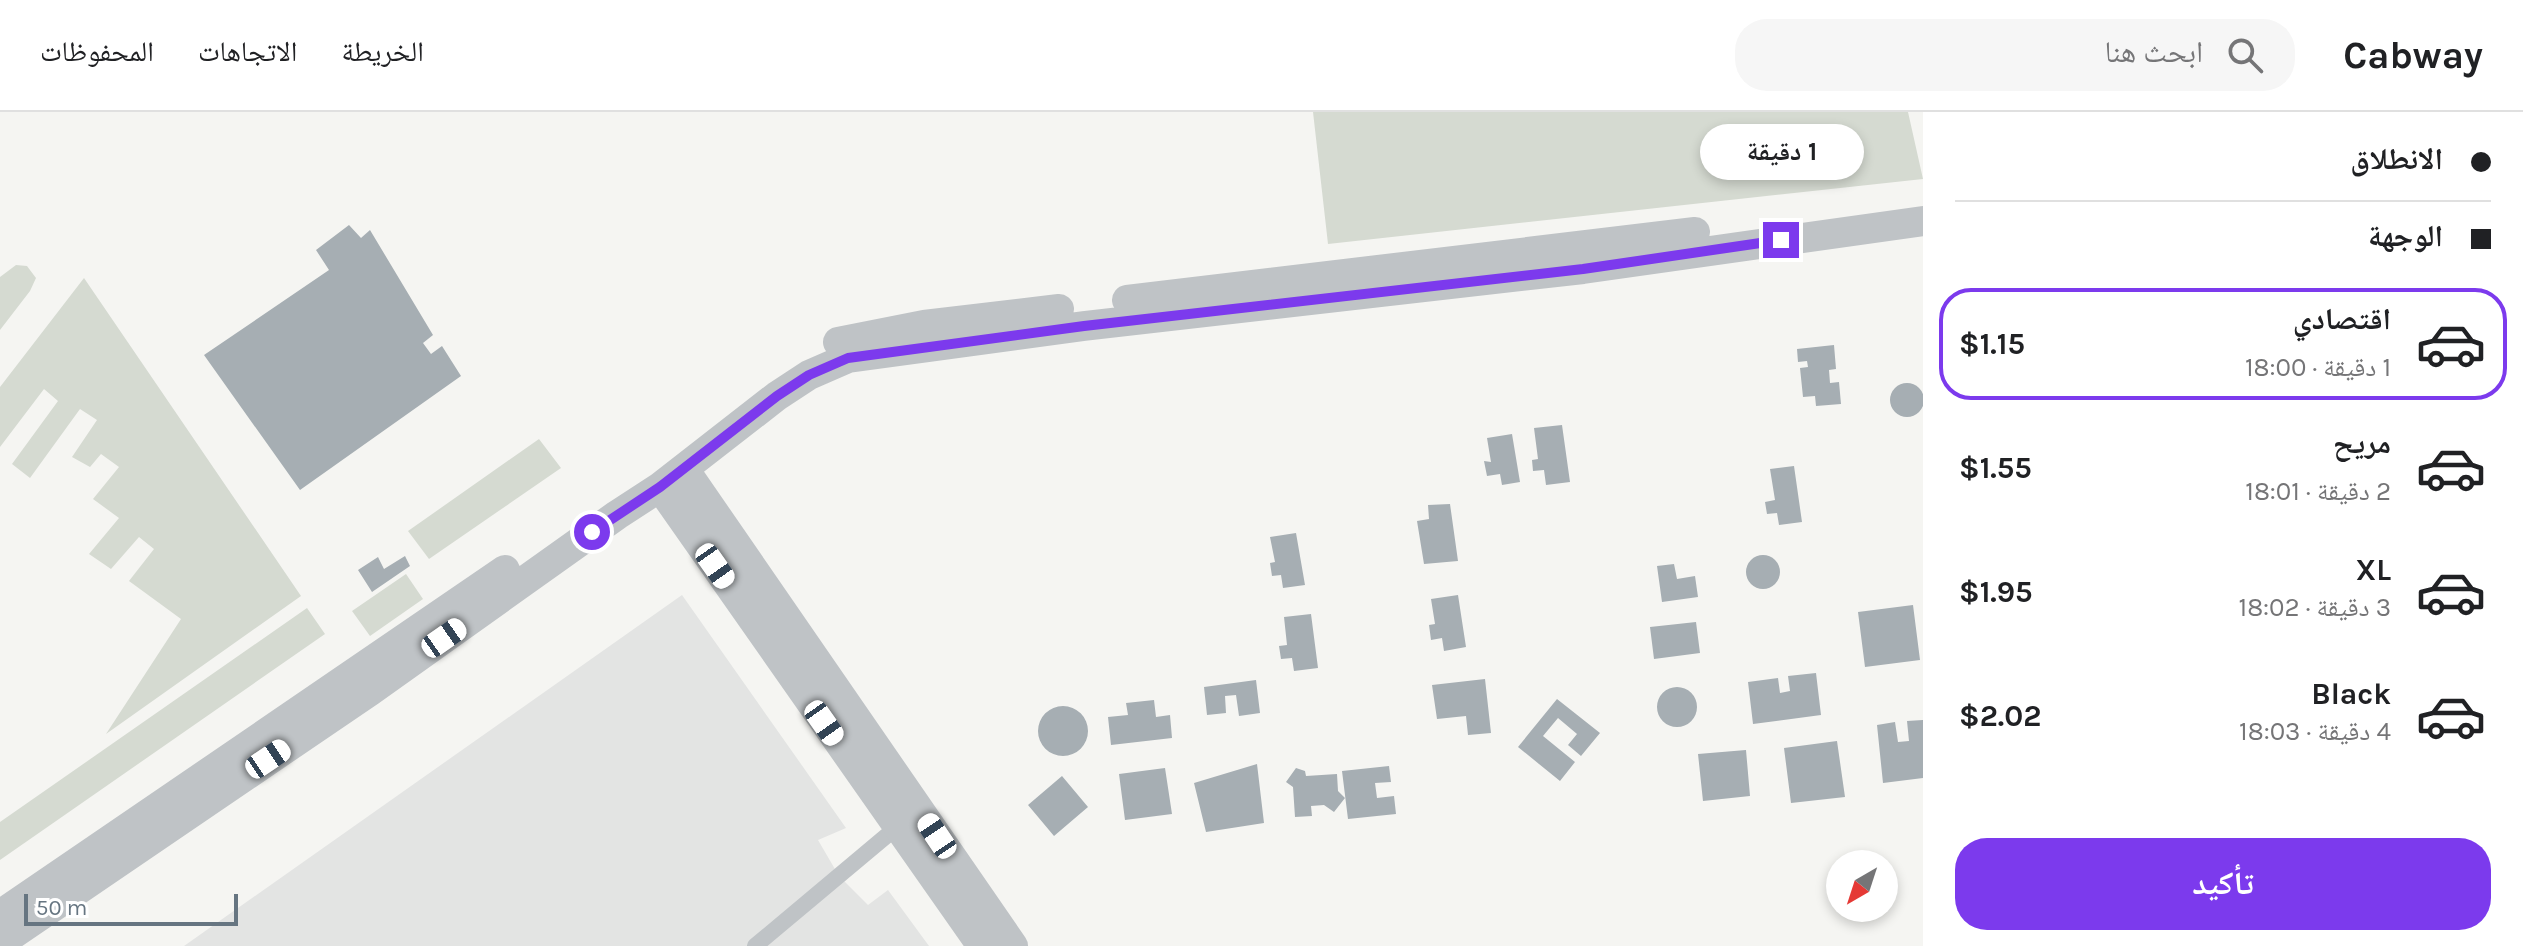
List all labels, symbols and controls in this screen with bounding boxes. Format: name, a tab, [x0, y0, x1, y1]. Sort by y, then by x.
search box	[1735, 19, 2295, 91]
icon: search	[2223, 33, 2267, 77]
text: Cabway	[2343, 33, 2483, 78]
text: ابحث هنا	[2105, 34, 2203, 70]
text: المحفوظات	[40, 35, 154, 68]
text: الاتجاهات	[198, 35, 297, 68]
text: الخريطة	[341, 35, 424, 68]
callout: 1 دقيقة	[1699, 124, 1863, 180]
text: 1 دقيقة	[1747, 136, 1817, 167]
text: الانطلاق	[2350, 141, 2443, 177]
text: الوجهة	[2368, 218, 2443, 254]
route end	[1763, 222, 1799, 258]
text: اقتصادي	[2293, 301, 2391, 337]
icon: car	[2415, 308, 2487, 380]
text: $1.15	[1959, 326, 2025, 362]
text: 1 دقيقة · 18:00	[2245, 352, 2391, 383]
text: مريح	[2333, 425, 2391, 461]
icon: car	[2415, 432, 2487, 504]
text: $1.55	[1959, 450, 2032, 486]
text: 2 دقيقة · 18:01	[2245, 476, 2391, 507]
route start	[574, 514, 610, 550]
car	[691, 539, 739, 593]
text: XL	[2356, 552, 2391, 588]
icon: car	[2415, 556, 2487, 628]
text: $1.95	[1959, 574, 2033, 610]
text: 3 دقيقة · 18:02	[2239, 592, 2391, 623]
car	[417, 614, 471, 662]
text: Black	[2311, 676, 2391, 712]
icon: car	[2415, 680, 2487, 752]
car	[800, 696, 848, 750]
text: $2.02	[1959, 698, 2041, 734]
text: 4 دقيقة · 18:03	[2239, 716, 2391, 747]
car	[241, 736, 295, 782]
car	[914, 809, 960, 863]
button: تأكيد	[1955, 838, 2491, 930]
north arrow	[1826, 850, 1898, 922]
map controls	[1826, 850, 1898, 922]
scale bar	[24, 890, 238, 926]
text: 50 m	[36, 895, 87, 921]

